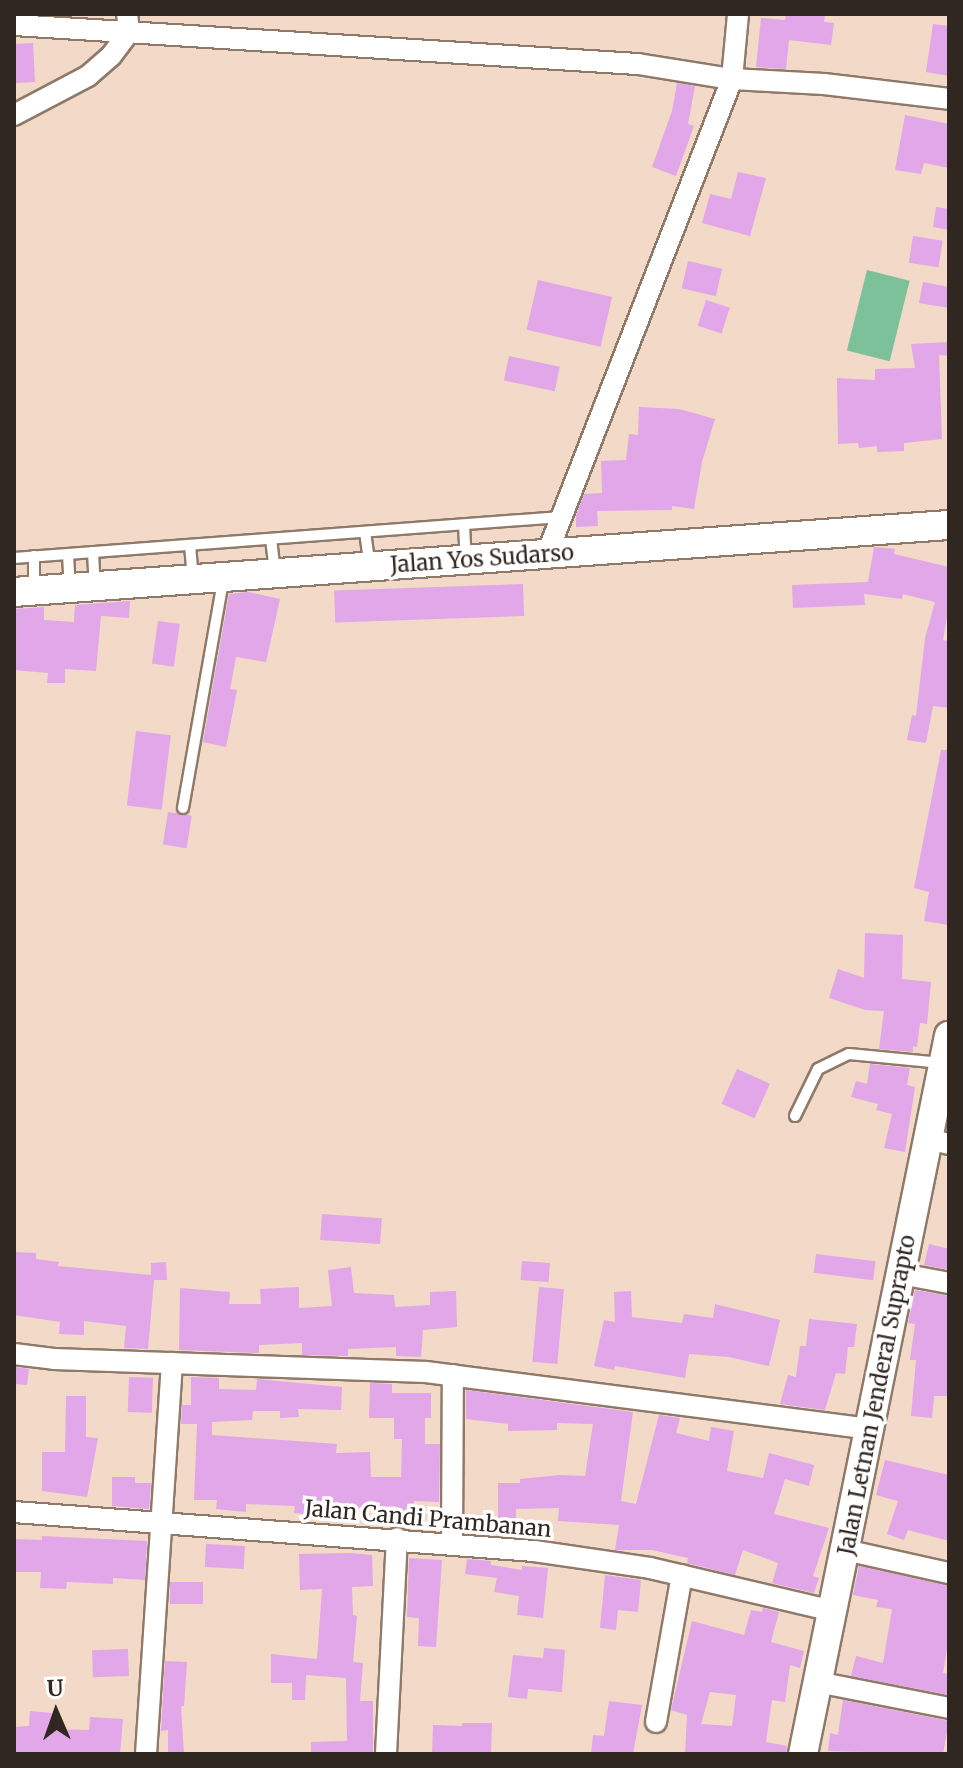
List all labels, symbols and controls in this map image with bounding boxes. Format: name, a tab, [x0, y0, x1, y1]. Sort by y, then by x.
street label: Jalan Yos Sudarso	[389, 539, 575, 579]
street label: Jalan Letnan Jenderal Suprapto	[833, 1233, 921, 1557]
street label: Jalan Candi Prambanan	[303, 1495, 553, 1543]
north arrow	[16, 1672, 96, 1752]
text: U	[46, 1674, 64, 1702]

